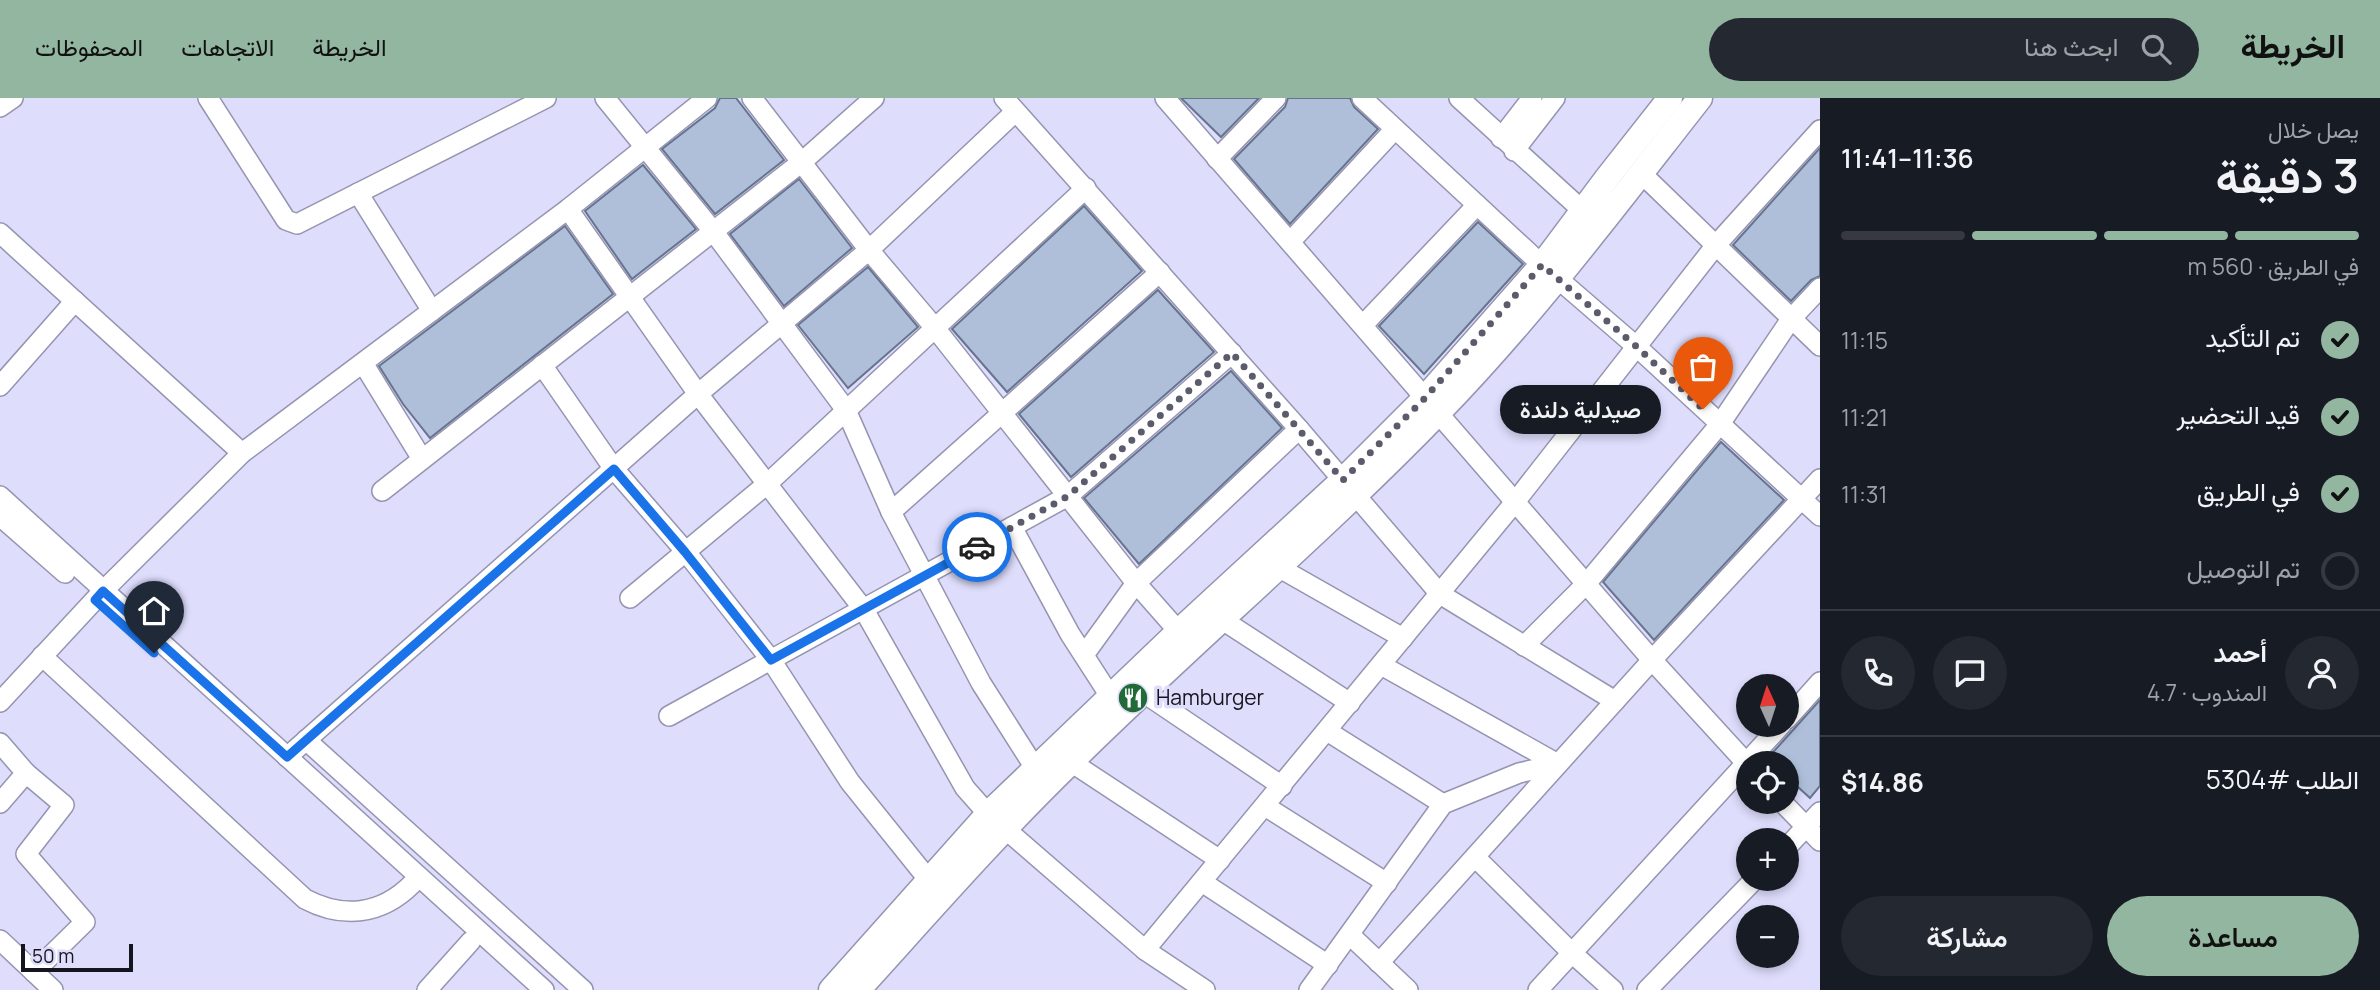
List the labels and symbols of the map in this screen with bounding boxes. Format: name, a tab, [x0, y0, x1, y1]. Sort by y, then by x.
pin	[1673, 337, 1733, 409]
callout: صيدلية دلندة	[1500, 384, 1661, 434]
courier	[942, 512, 1012, 582]
pin	[124, 581, 184, 653]
north arrow	[1736, 674, 1799, 737]
restaurant icon: Hamburger	[1116, 681, 1150, 715]
place label: Hamburger	[1156, 683, 1265, 711]
scale bar	[21, 941, 133, 973]

